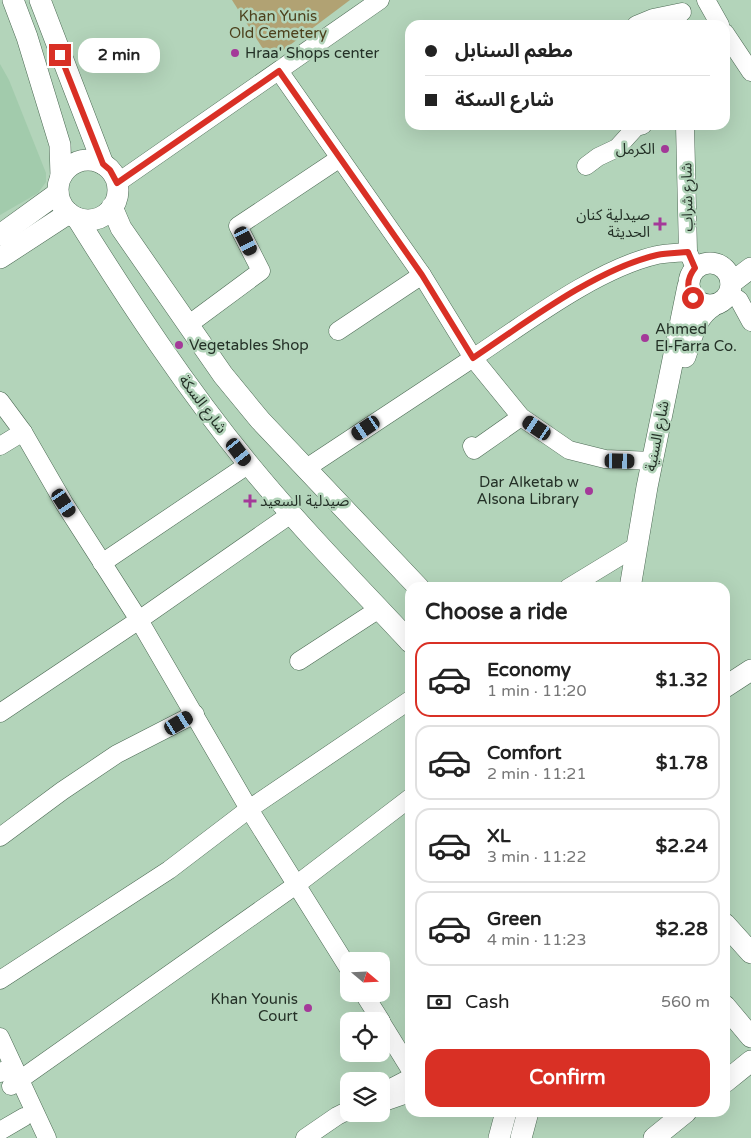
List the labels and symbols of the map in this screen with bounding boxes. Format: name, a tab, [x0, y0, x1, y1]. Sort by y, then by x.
park label: Khan Yunis Old Cemetery	[229, 7, 327, 42]
callout: 2 min	[78, 38, 160, 72]
route end	[49, 44, 71, 66]
place label: Hraa' Shops center	[245, 44, 379, 62]
marker: Hraa' Shops center	[229, 47, 241, 59]
place label: الكرمل	[616, 140, 655, 158]
marker: الكرمل	[659, 143, 671, 155]
street label: شارع شراب	[677, 162, 700, 232]
place label: صيدلية كنان الحديثة	[576, 206, 650, 241]
marker: صيدلية كنان الحديثة	[654, 218, 666, 230]
car	[232, 224, 259, 258]
route start	[682, 287, 704, 309]
place label: Ahmed El-Farra Co.	[655, 320, 737, 355]
marker: Ahmed El-Farra Co.	[639, 332, 651, 344]
place label: Vegetables Shop	[189, 336, 309, 354]
marker: Vegetables Shop	[173, 339, 185, 351]
street label: شارع السكة	[173, 371, 231, 439]
street label: شارع السنية	[641, 399, 676, 473]
car	[349, 413, 382, 443]
car	[520, 413, 553, 443]
car	[223, 436, 254, 468]
car	[604, 453, 635, 469]
place label: Dar Alketab w Alsona Library	[477, 473, 579, 508]
marker: Dar Alketab w Alsona Library	[583, 485, 595, 497]
car	[49, 486, 78, 520]
place label: صيدلية السعيد	[260, 492, 349, 510]
marker: صيدلية السعيد	[244, 495, 256, 507]
car	[162, 709, 195, 737]
north arrow	[340, 952, 390, 1002]
place label: Khan Younis Court	[211, 990, 298, 1025]
marker: Khan Younis Court	[302, 1002, 314, 1014]

